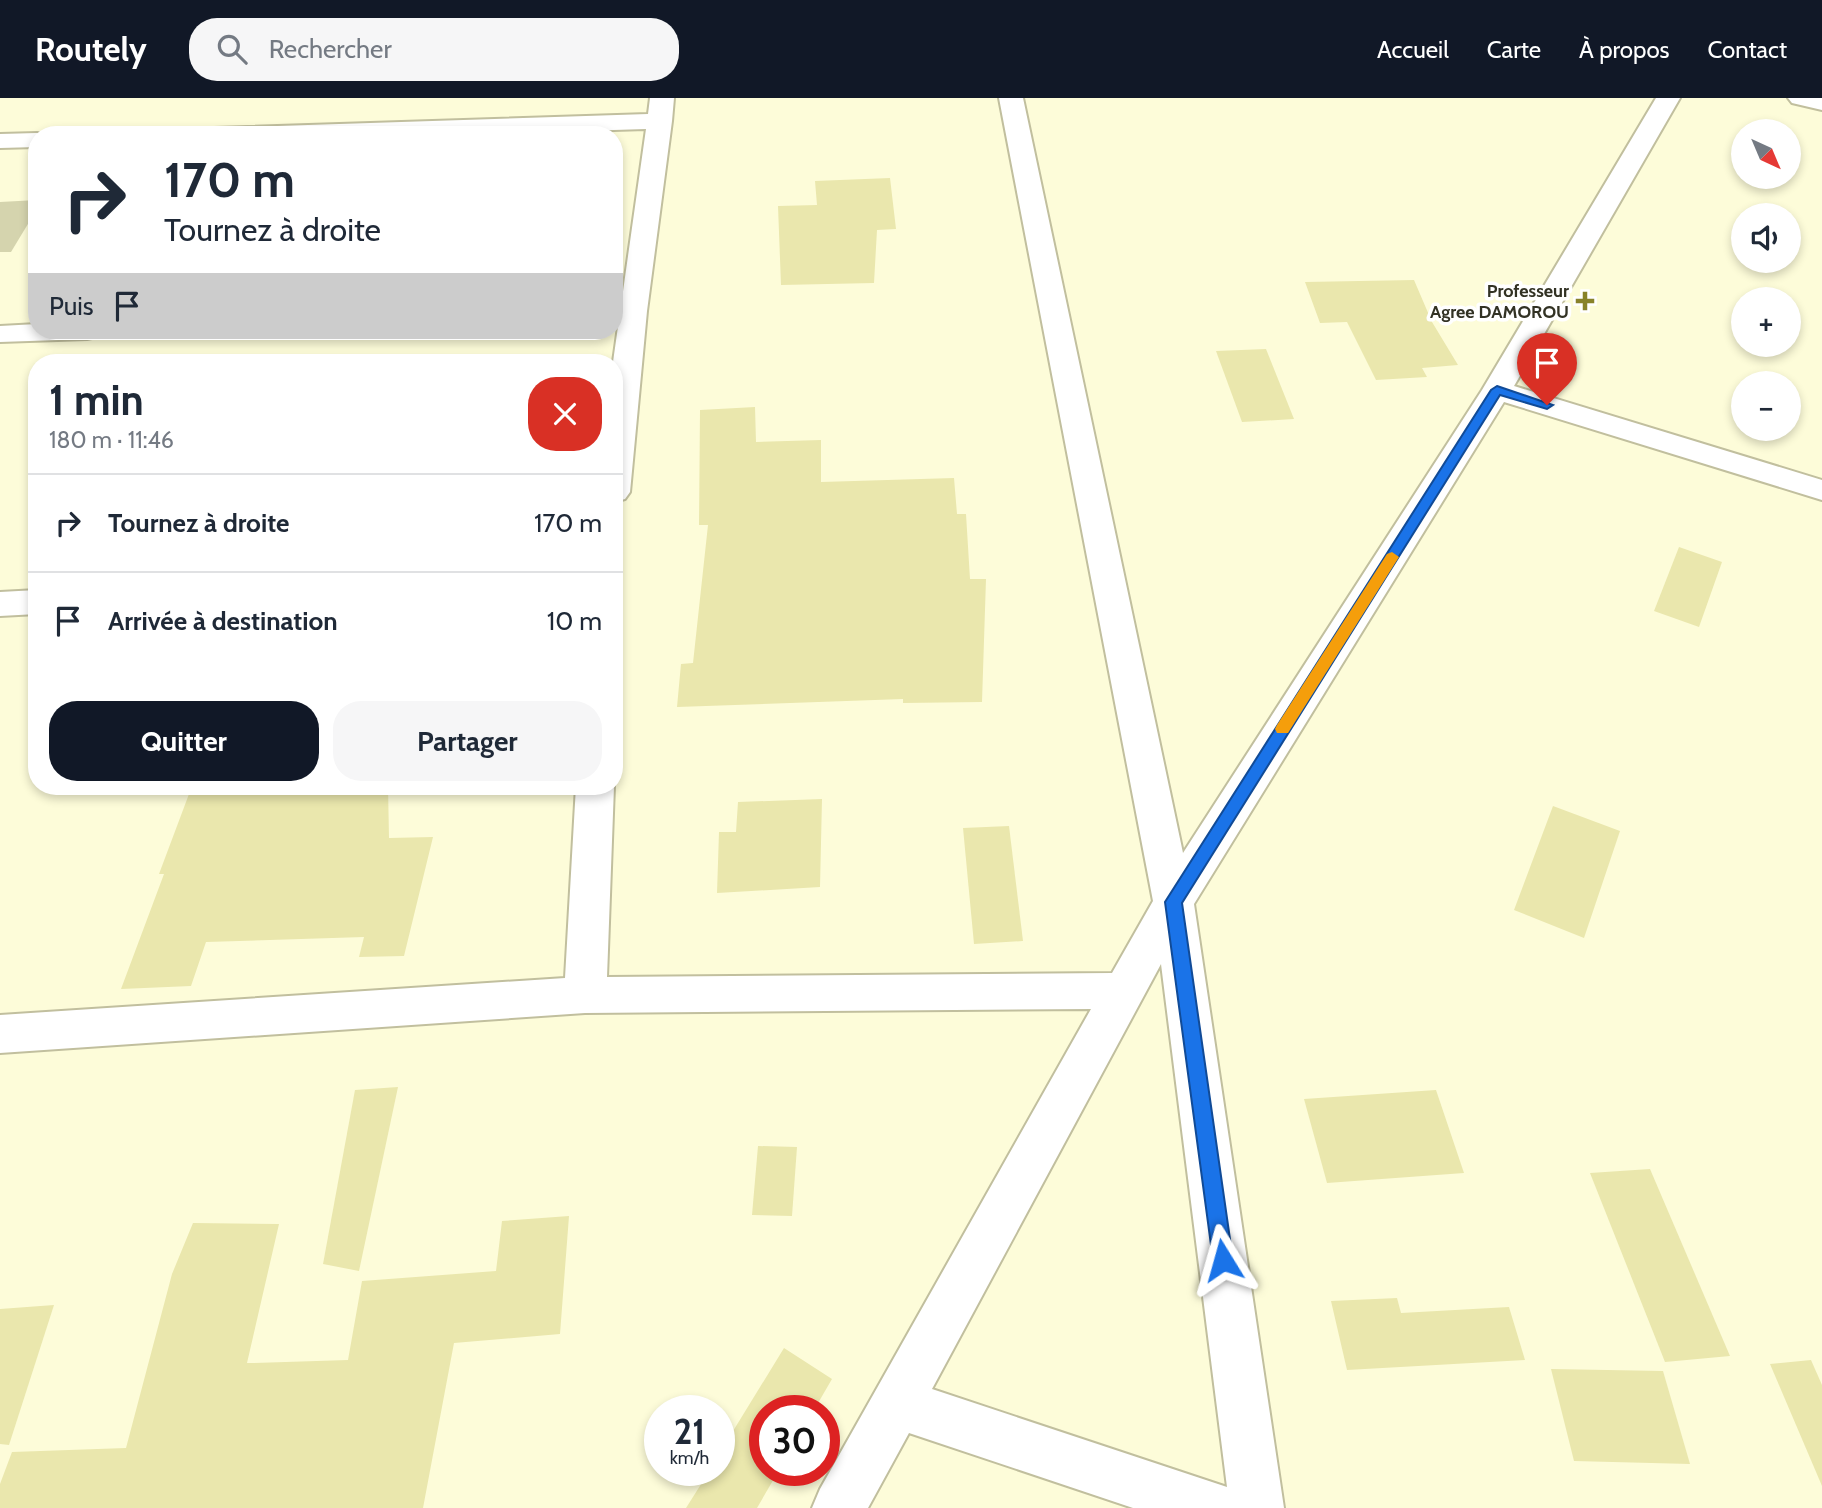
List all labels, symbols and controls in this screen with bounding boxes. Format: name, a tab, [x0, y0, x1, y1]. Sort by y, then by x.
search box	[189, 18, 679, 81]
text: Routely	[35, 29, 147, 69]
icon: search	[213, 30, 251, 68]
text: Rechercher	[269, 33, 392, 65]
text: Accueil	[1377, 35, 1449, 64]
text: Carte	[1487, 35, 1541, 64]
text: À propos	[1579, 35, 1670, 64]
text: Contact	[1708, 35, 1787, 64]
north arrow	[1731, 119, 1801, 189]
map controls	[1731, 119, 1801, 441]
text: 170 m	[164, 150, 295, 209]
icon: right	[49, 154, 140, 245]
button: sound	[1731, 203, 1801, 273]
text: Tournez à droite	[164, 210, 381, 249]
place label: Professeur Agree DAMOROU	[1430, 280, 1569, 323]
icon: arrive	[108, 287, 146, 325]
button: +	[1731, 287, 1801, 357]
text: Puis	[49, 290, 94, 322]
marker: Professeur Agree DAMOROU	[1575, 291, 1595, 311]
pin	[1517, 333, 1577, 405]
icon: arrive	[1528, 344, 1566, 382]
button: −	[1731, 371, 1801, 441]
text: 1 min	[49, 374, 144, 426]
button: close	[528, 377, 602, 451]
text: 180 m · 11:46	[49, 426, 174, 454]
icon: right	[49, 504, 87, 542]
text: Tournez à droite	[108, 507, 290, 539]
text: 170 m	[534, 507, 602, 539]
icon: arrive	[49, 602, 87, 640]
text: Arrivée à destination	[108, 605, 338, 637]
text: 10 m	[547, 605, 602, 637]
button: Quitter	[49, 701, 319, 781]
button: Partager	[333, 701, 602, 781]
position arrow	[1186, 1223, 1260, 1297]
speed limit sign: 30	[749, 1395, 840, 1486]
text: 21	[674, 1410, 705, 1453]
text: km/h	[670, 1447, 709, 1469]

